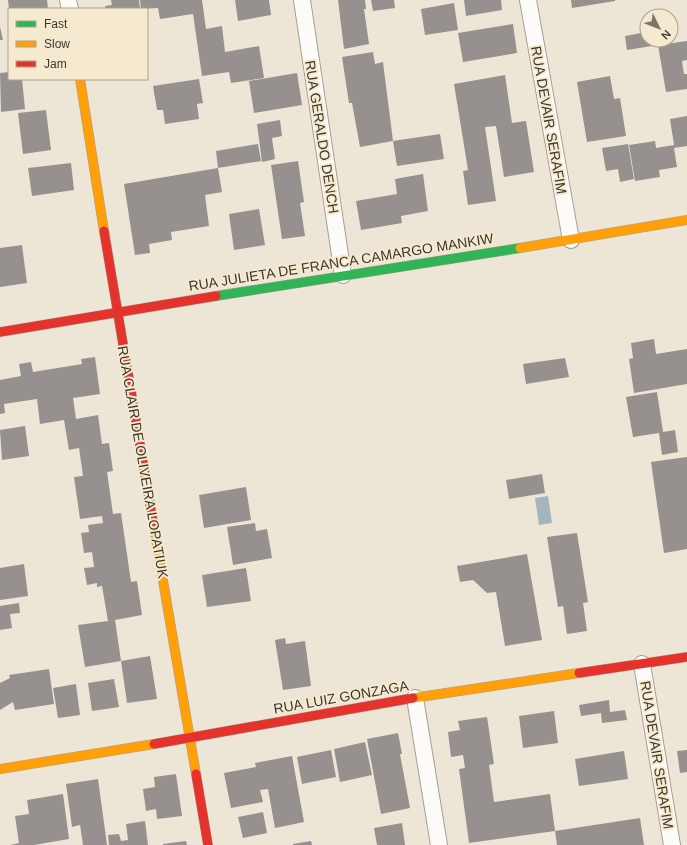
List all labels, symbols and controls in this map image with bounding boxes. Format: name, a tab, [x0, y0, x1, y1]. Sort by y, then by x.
legend	[8, 8, 148, 80]
north arrow	[639, 8, 679, 48]
text: Fast	[44, 17, 68, 31]
text: N	[659, 28, 673, 42]
text: Slow	[44, 37, 70, 51]
street label: RUA DEVAIR SERAFIM	[528, 45, 570, 195]
text: Jam	[44, 57, 67, 71]
street label: RUA GERALDO DENCH	[302, 59, 342, 215]
street label: RUA JULIETA DE FRANCA CAMARGO MANKIW	[187, 230, 495, 294]
street label: RUA CLAIR DE OLIVEIRA LOPATIUK	[115, 344, 171, 580]
street label: RUA LUIZ GONZAGA	[272, 677, 410, 717]
street label: RUA DEVAIR SERAFIM	[637, 680, 677, 830]

